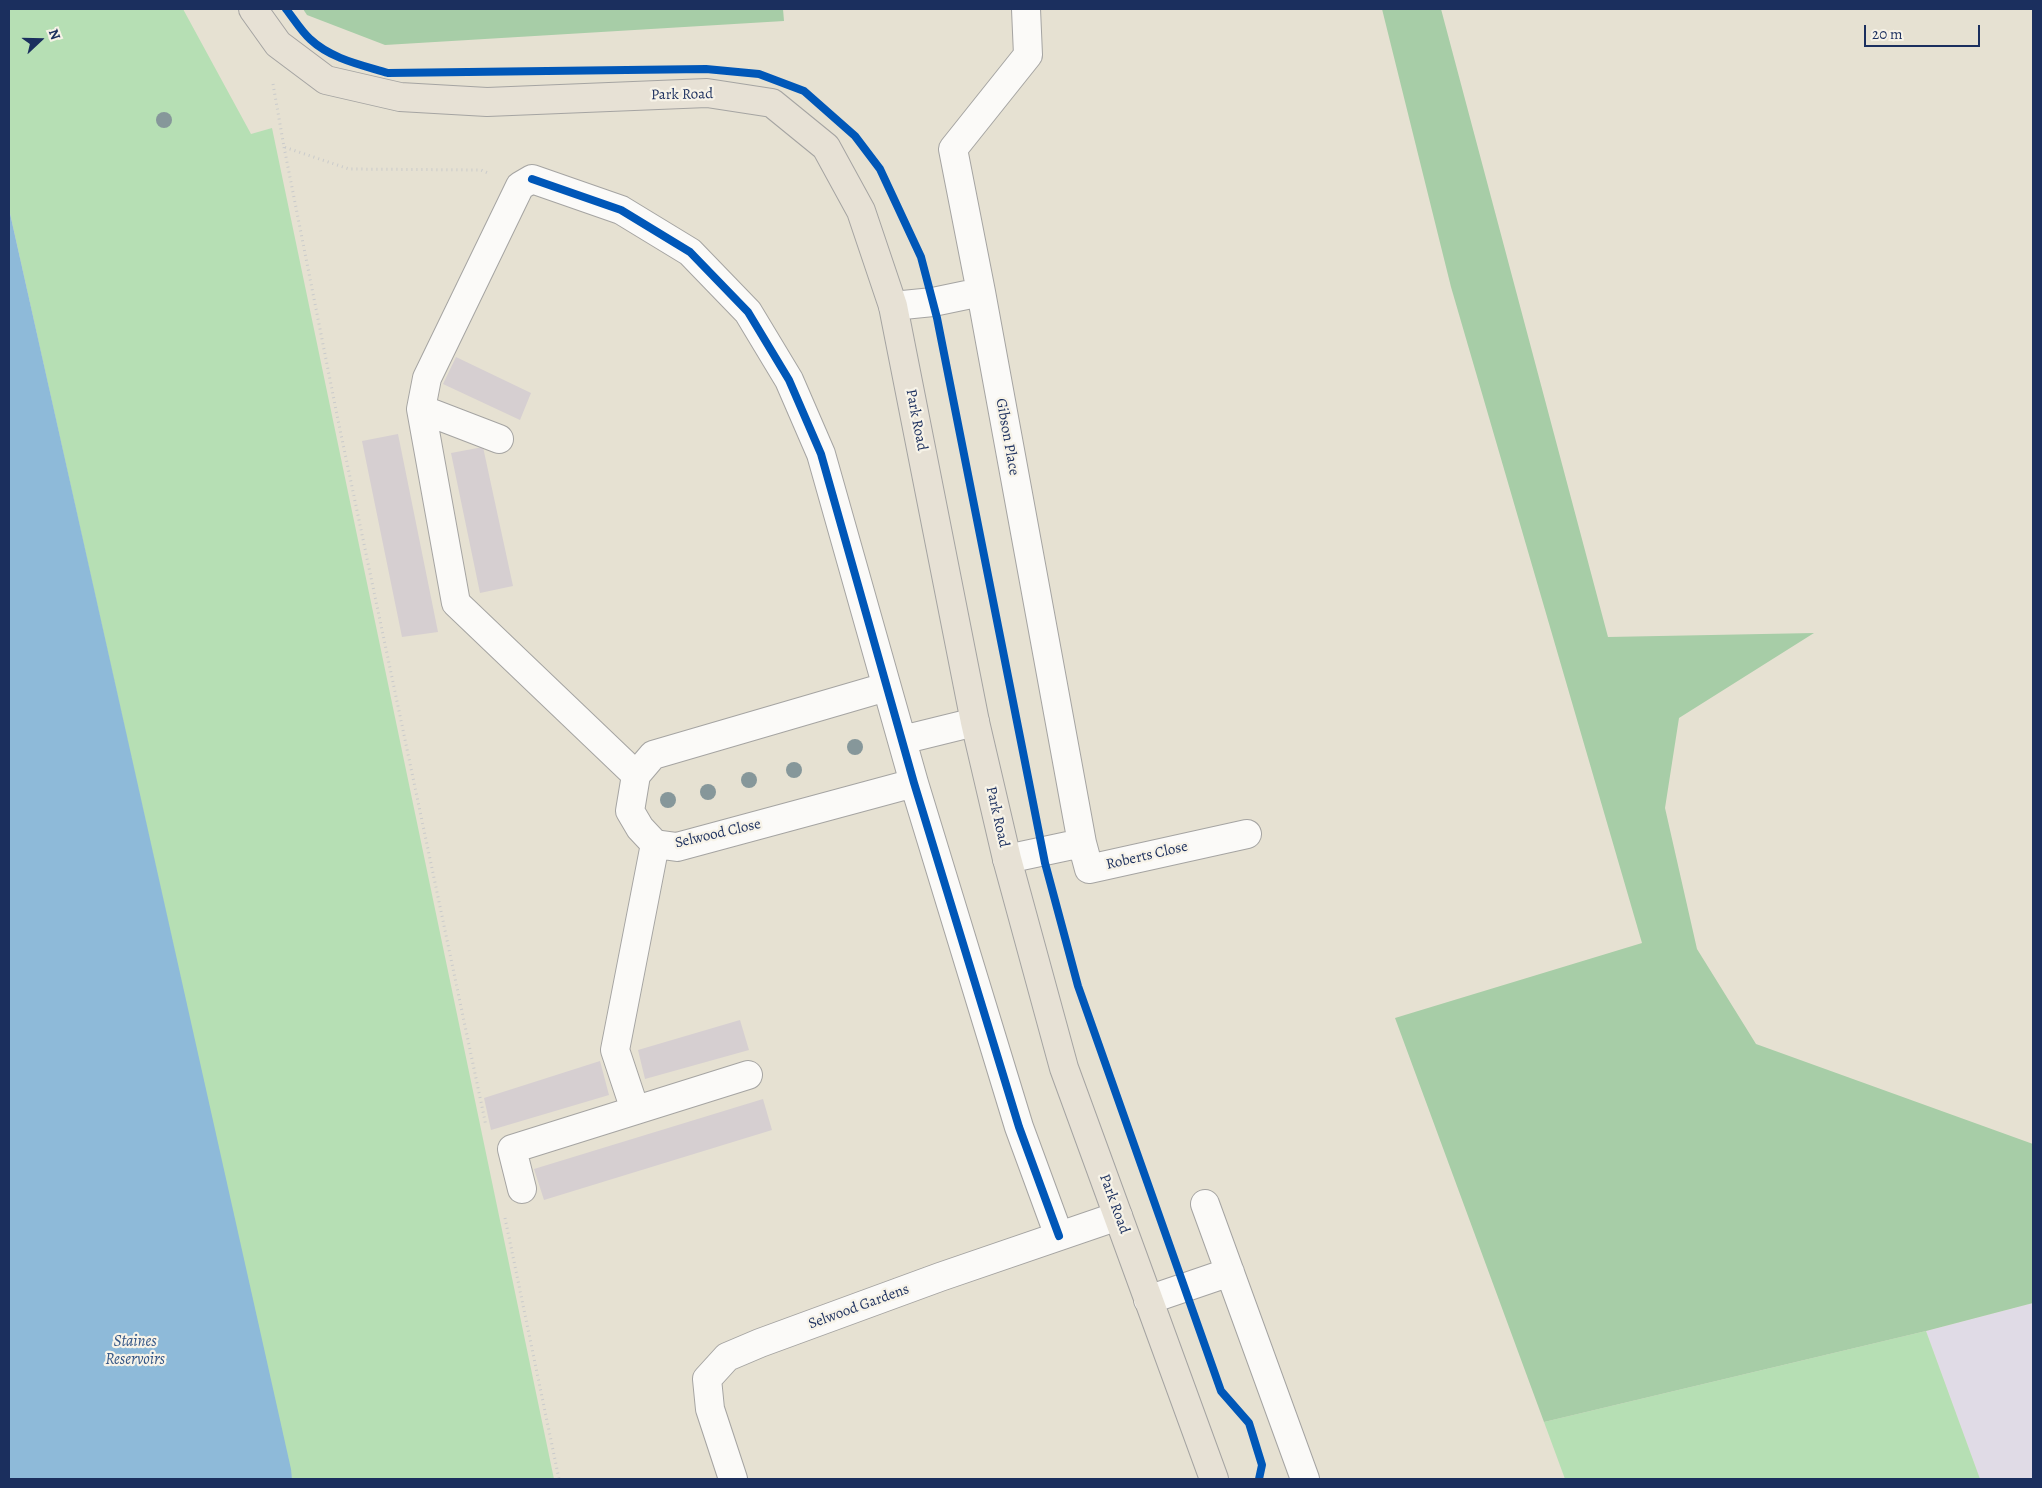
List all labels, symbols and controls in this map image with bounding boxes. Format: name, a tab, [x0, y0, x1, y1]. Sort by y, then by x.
north arrow	[15, 15, 65, 65]
scale bar	[1867, 15, 1983, 47]
text: 20 m	[1872, 24, 1903, 44]
text: N	[44, 26, 65, 43]
street label: Park Road	[651, 85, 713, 105]
street label: Park Road	[901, 388, 931, 452]
street label: Gibson Place	[991, 397, 1023, 477]
street label: Park Road	[981, 785, 1013, 849]
street label: Selwood Close	[673, 815, 763, 853]
street label: Roberts Close	[1104, 838, 1190, 874]
street label: Park Road	[1095, 1172, 1133, 1236]
street label: Selwood Gardens	[806, 1280, 912, 1334]
water label: Staines Reservoirs	[105, 1332, 165, 1370]

